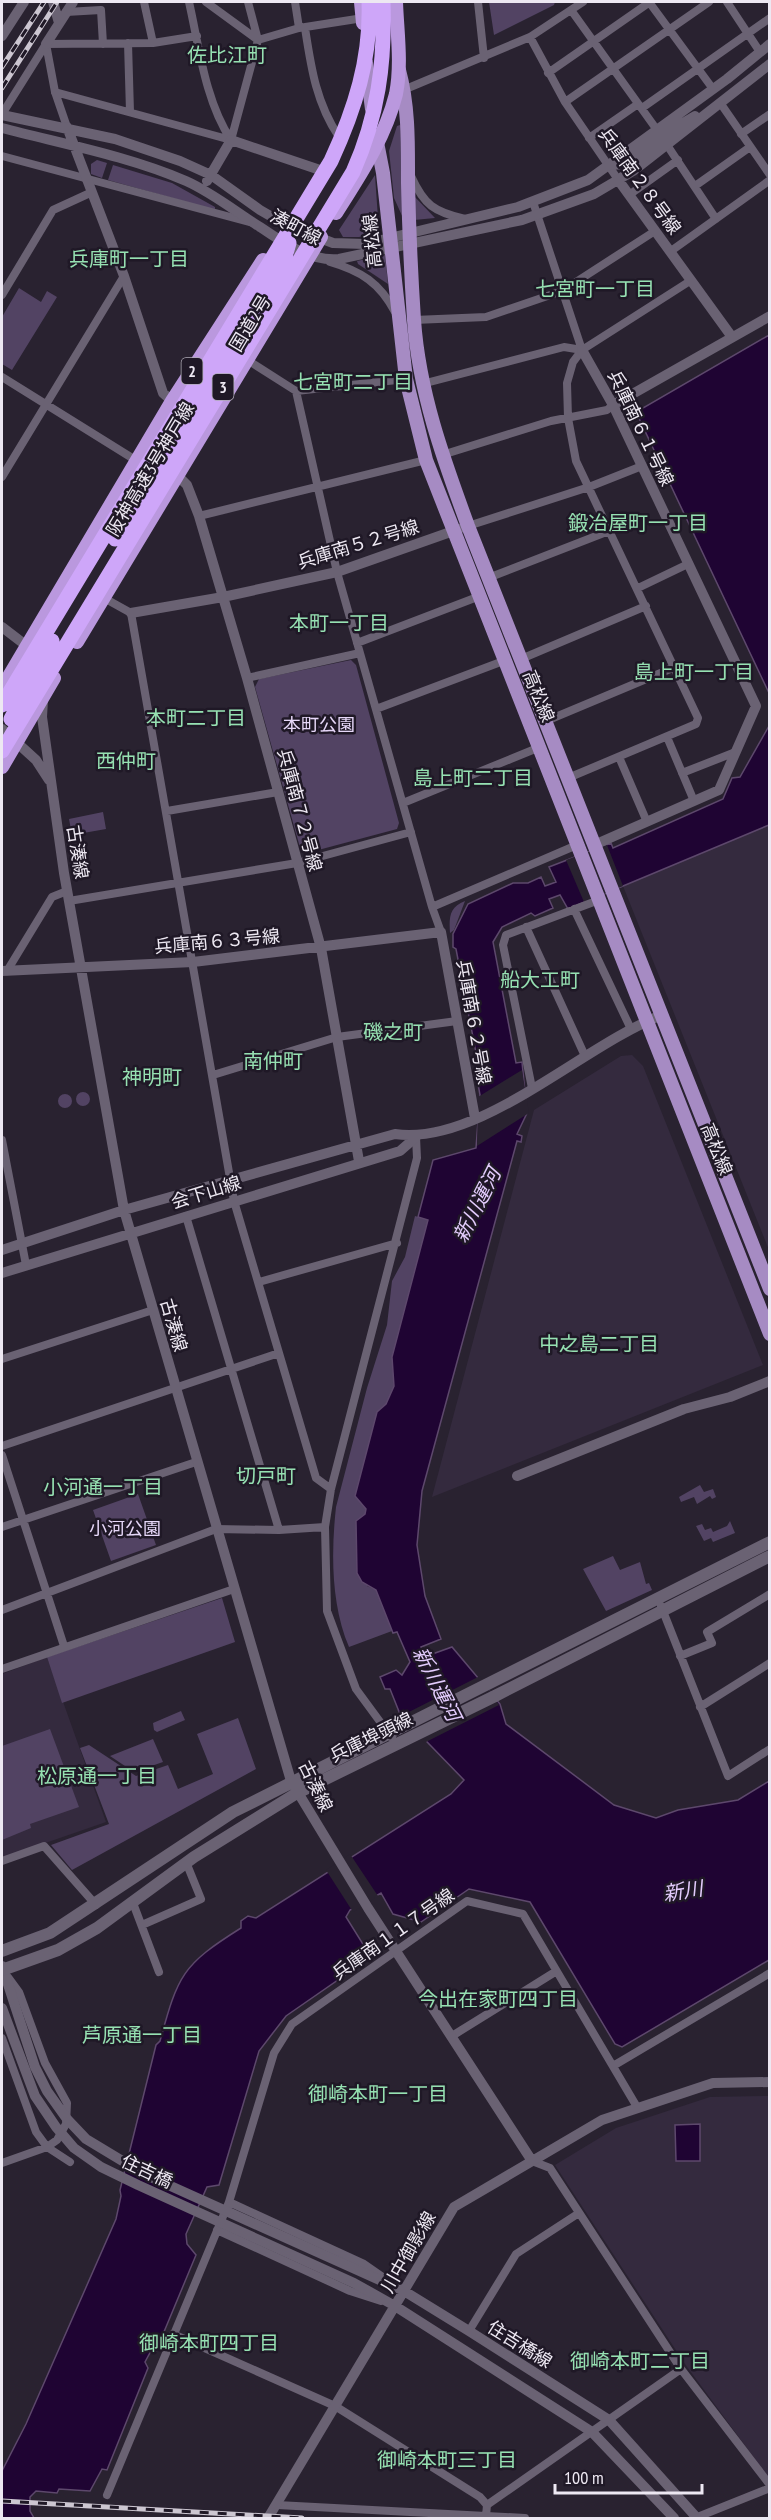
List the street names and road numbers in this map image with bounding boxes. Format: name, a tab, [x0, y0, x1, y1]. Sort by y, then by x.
street label: 兵庫南２８号線	[594, 123, 686, 239]
street label: 湊町線	[267, 204, 325, 250]
street label: 高松線	[358, 213, 386, 269]
street label: 国道2号	[224, 290, 276, 356]
road number: 2	[182, 358, 202, 384]
street label: 兵庫南６１号線	[603, 366, 679, 490]
road number: 3	[212, 374, 234, 400]
street label: 阪神高速3号神戸線	[101, 398, 199, 540]
street label: 兵庫南５２号線	[294, 515, 422, 573]
street label: 高松線	[518, 667, 560, 725]
street label: 兵庫南７２号線	[273, 746, 327, 874]
street label: 古湊線	[62, 824, 94, 880]
street label: 兵庫南６３号線	[153, 924, 281, 958]
street label: 兵庫南６２号線	[452, 958, 496, 1086]
street label: 高松線	[696, 1120, 738, 1178]
street label: 会下山線	[168, 1170, 244, 1214]
street label: 古湊線	[156, 1296, 192, 1354]
street label: 兵庫埠頭線	[326, 1707, 416, 1767]
street label: 古湊線	[294, 1757, 338, 1815]
street label: 兵庫南１１７号線	[327, 1883, 459, 1985]
street label: 住吉橋	[118, 2149, 176, 2193]
street label: 川中御影線	[376, 2207, 440, 2297]
street label: 住吉橋線	[483, 2315, 557, 2373]

